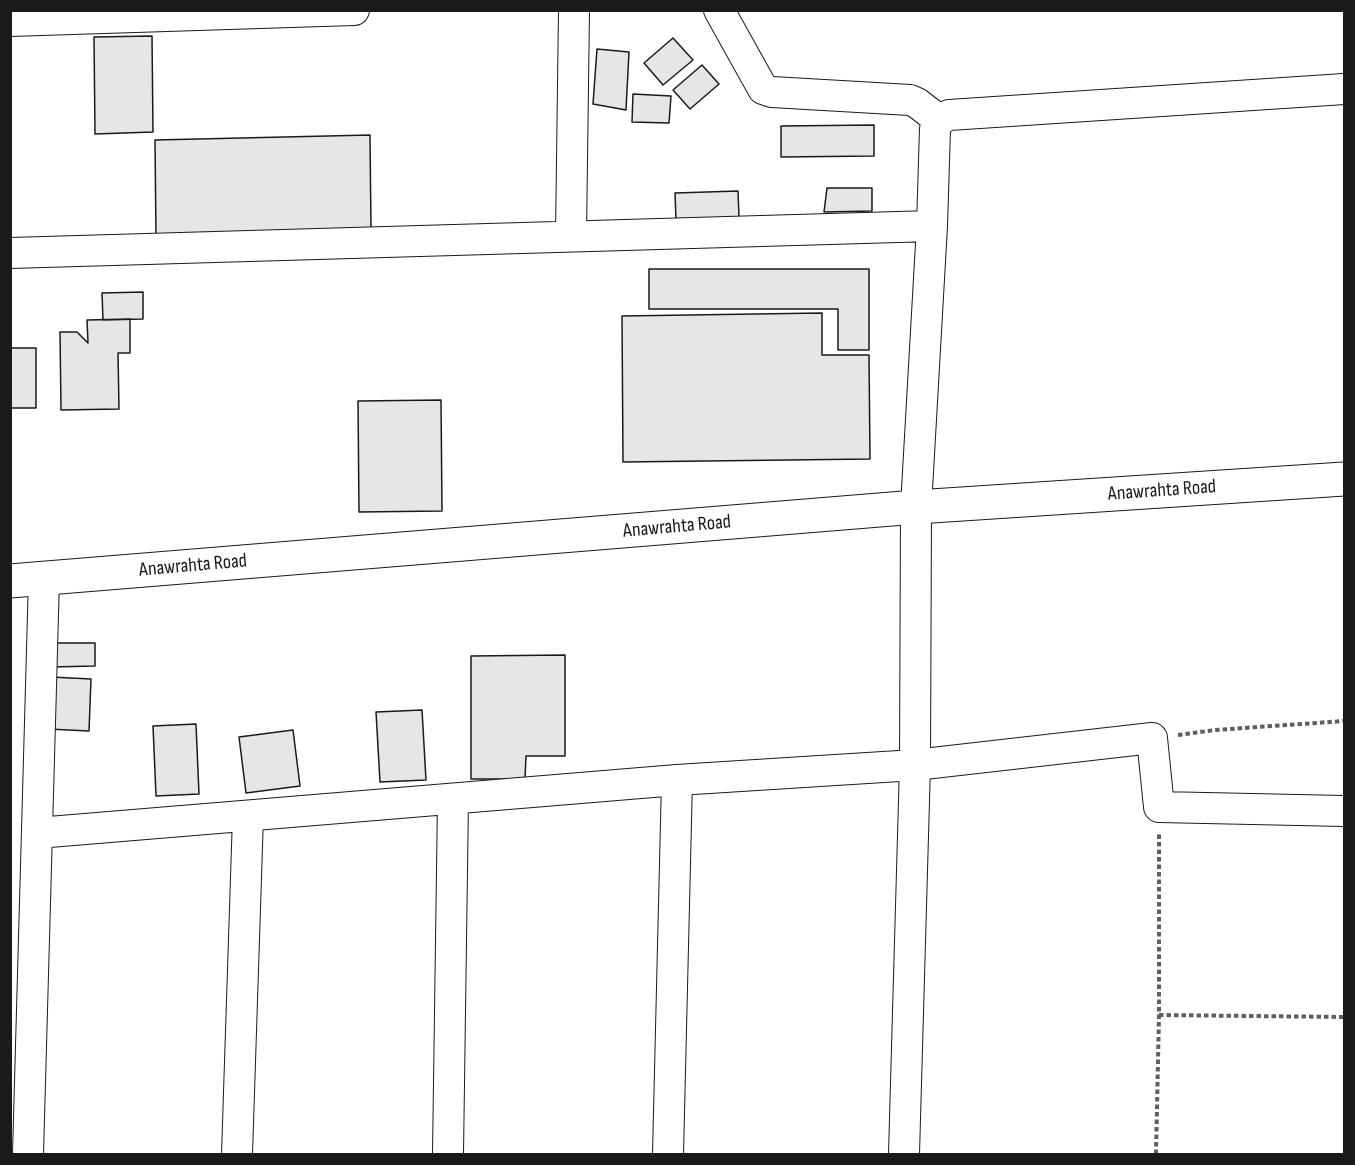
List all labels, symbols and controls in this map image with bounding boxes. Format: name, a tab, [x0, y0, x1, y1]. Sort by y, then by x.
street label: Anawrahta Road	[1107, 475, 1217, 507]
street label: Anawrahta Road	[622, 510, 732, 544]
street label: Anawrahta Road	[138, 549, 248, 583]

